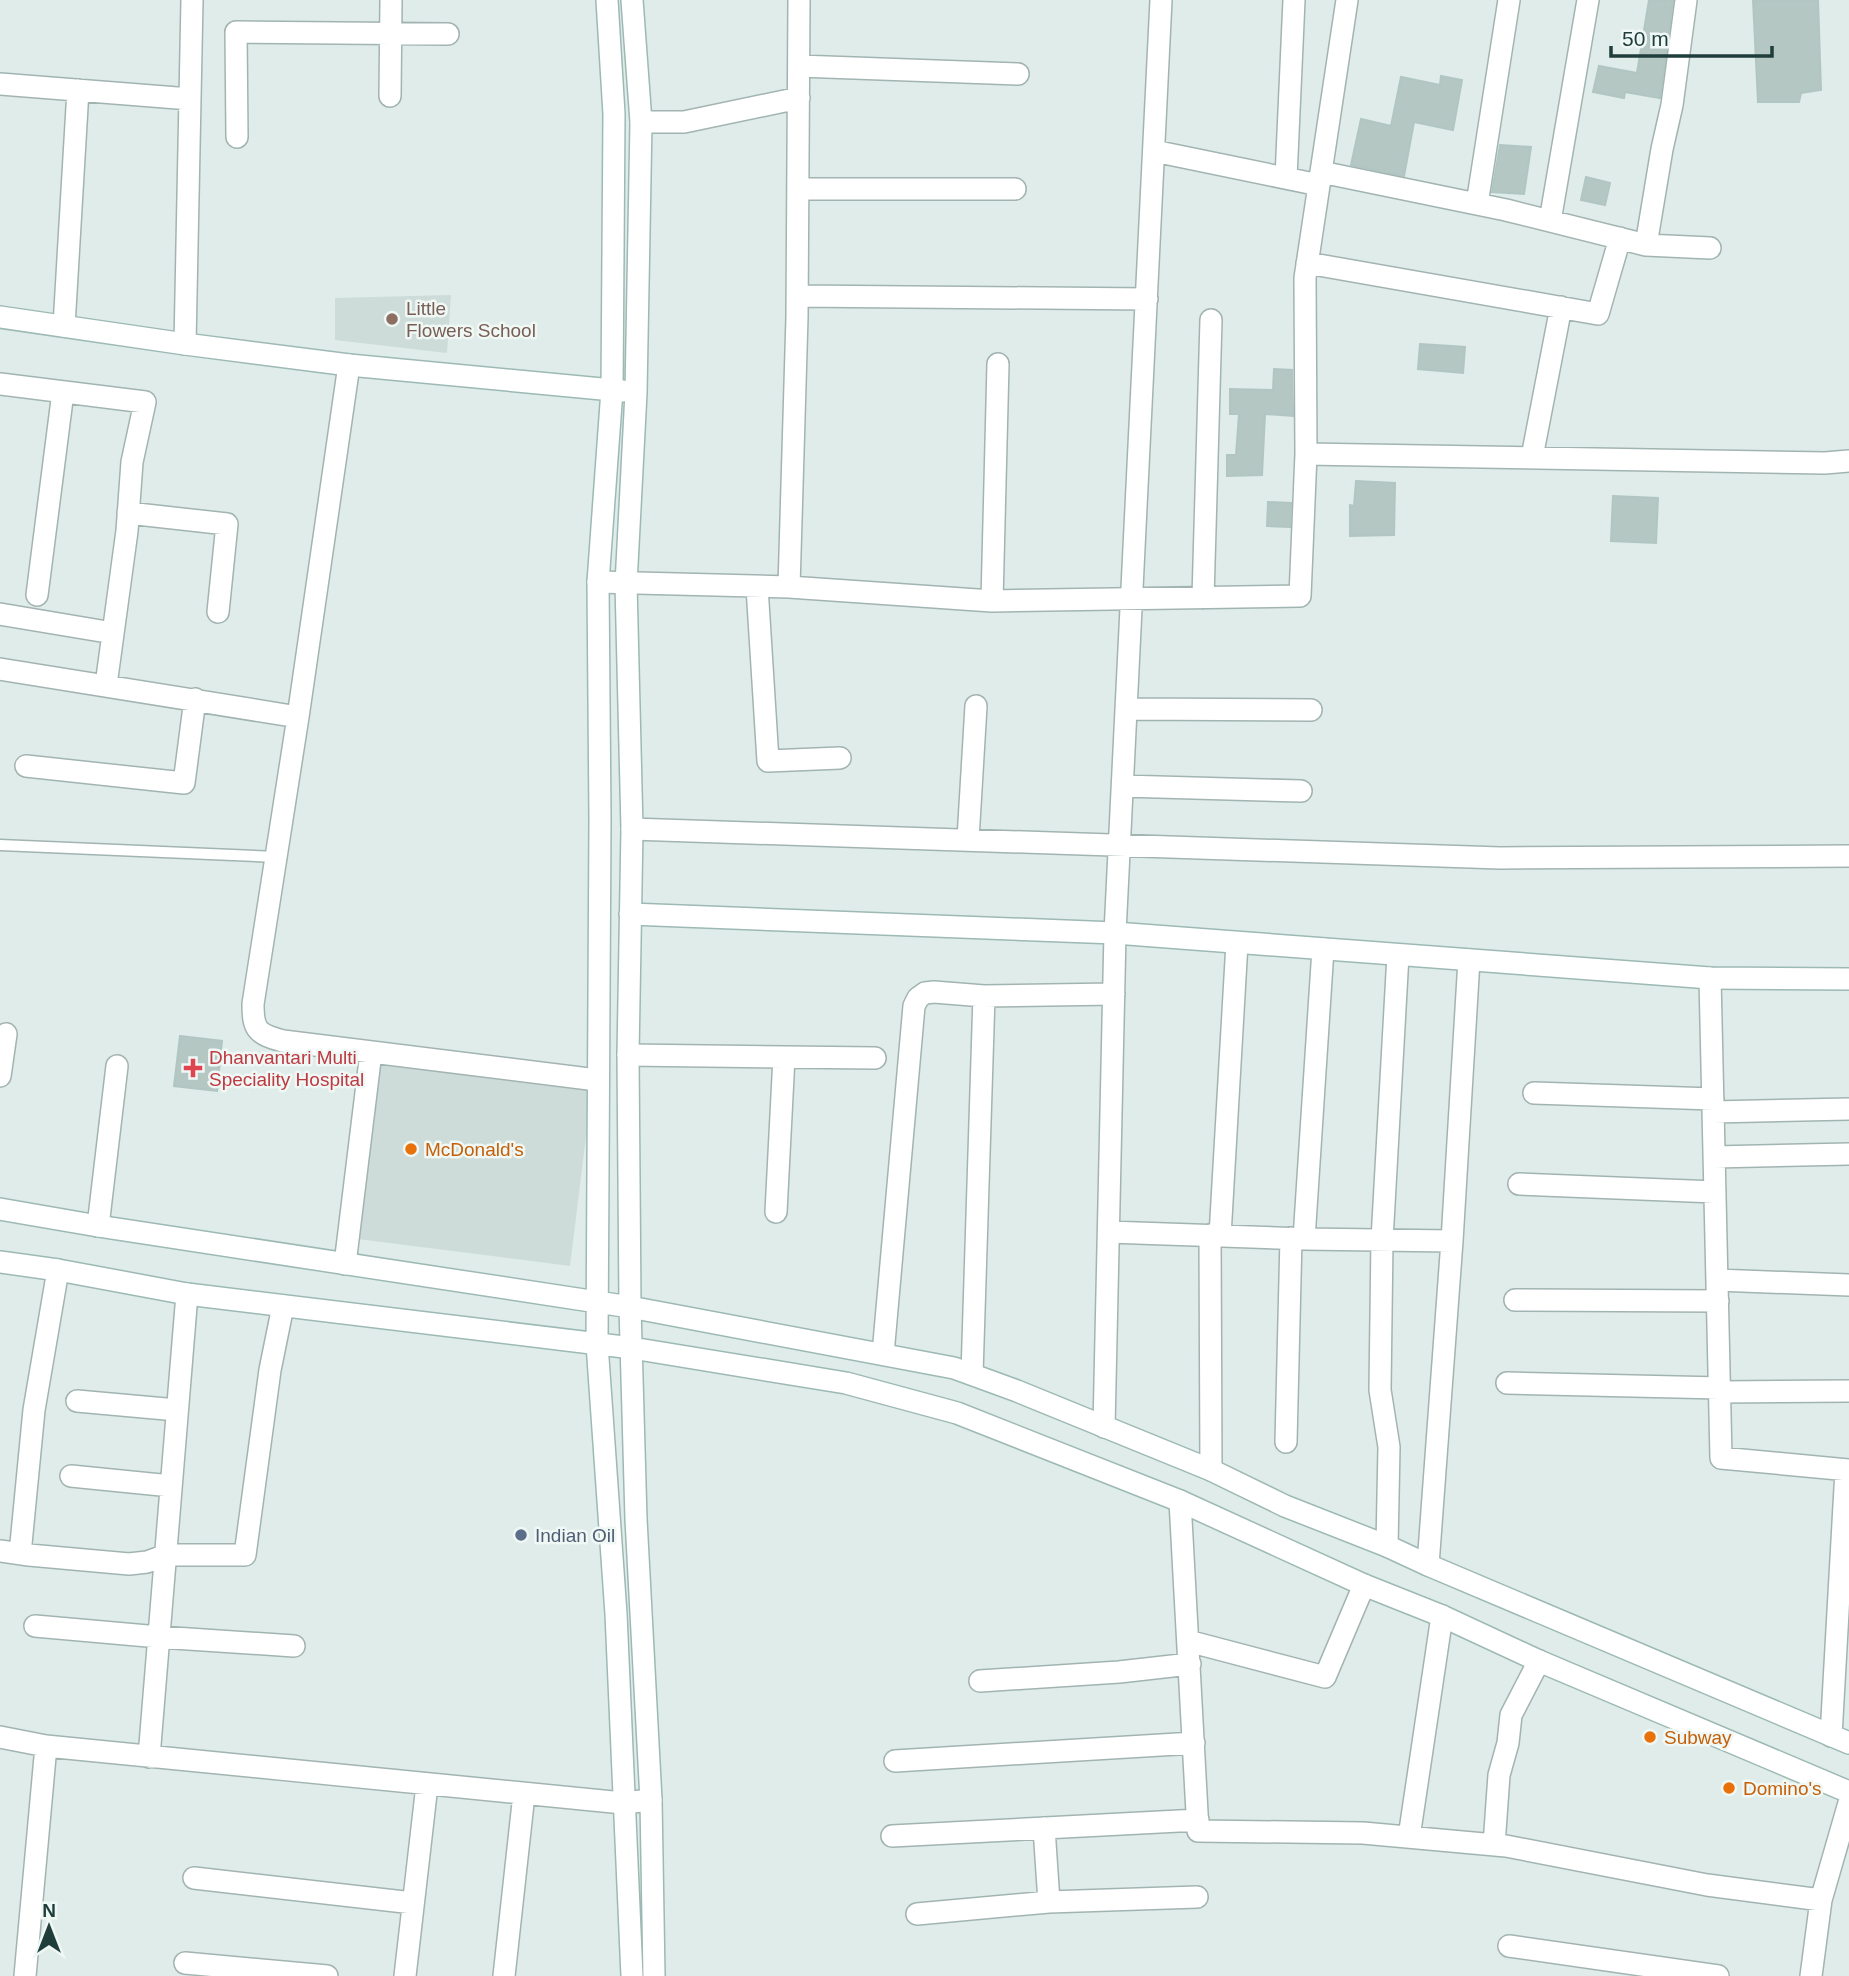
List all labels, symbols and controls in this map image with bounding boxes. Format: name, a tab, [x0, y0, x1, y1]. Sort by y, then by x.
scale bar	[1611, 14, 1772, 58]
text: 50 m	[1622, 27, 1669, 50]
place label: Little Flowers School	[406, 298, 536, 341]
marker: Little Flowers School	[384, 311, 400, 327]
place label: Dhanvantari Multi Speciality Hospital	[209, 1047, 364, 1090]
marker: Dhanvantari Multi Speciality Hospital	[183, 1058, 203, 1078]
place label: McDonald's	[425, 1139, 524, 1160]
marker: McDonald's	[403, 1141, 419, 1157]
place label: Indian Oil	[535, 1525, 615, 1546]
marker: Indian Oil	[513, 1527, 529, 1543]
place label: Subway	[1664, 1727, 1732, 1748]
marker: Subway	[1642, 1729, 1658, 1745]
place label: Domino's	[1743, 1778, 1822, 1799]
marker: Domino's	[1721, 1780, 1737, 1796]
north arrow	[14, 1892, 84, 1962]
text: N	[42, 1900, 56, 1921]

